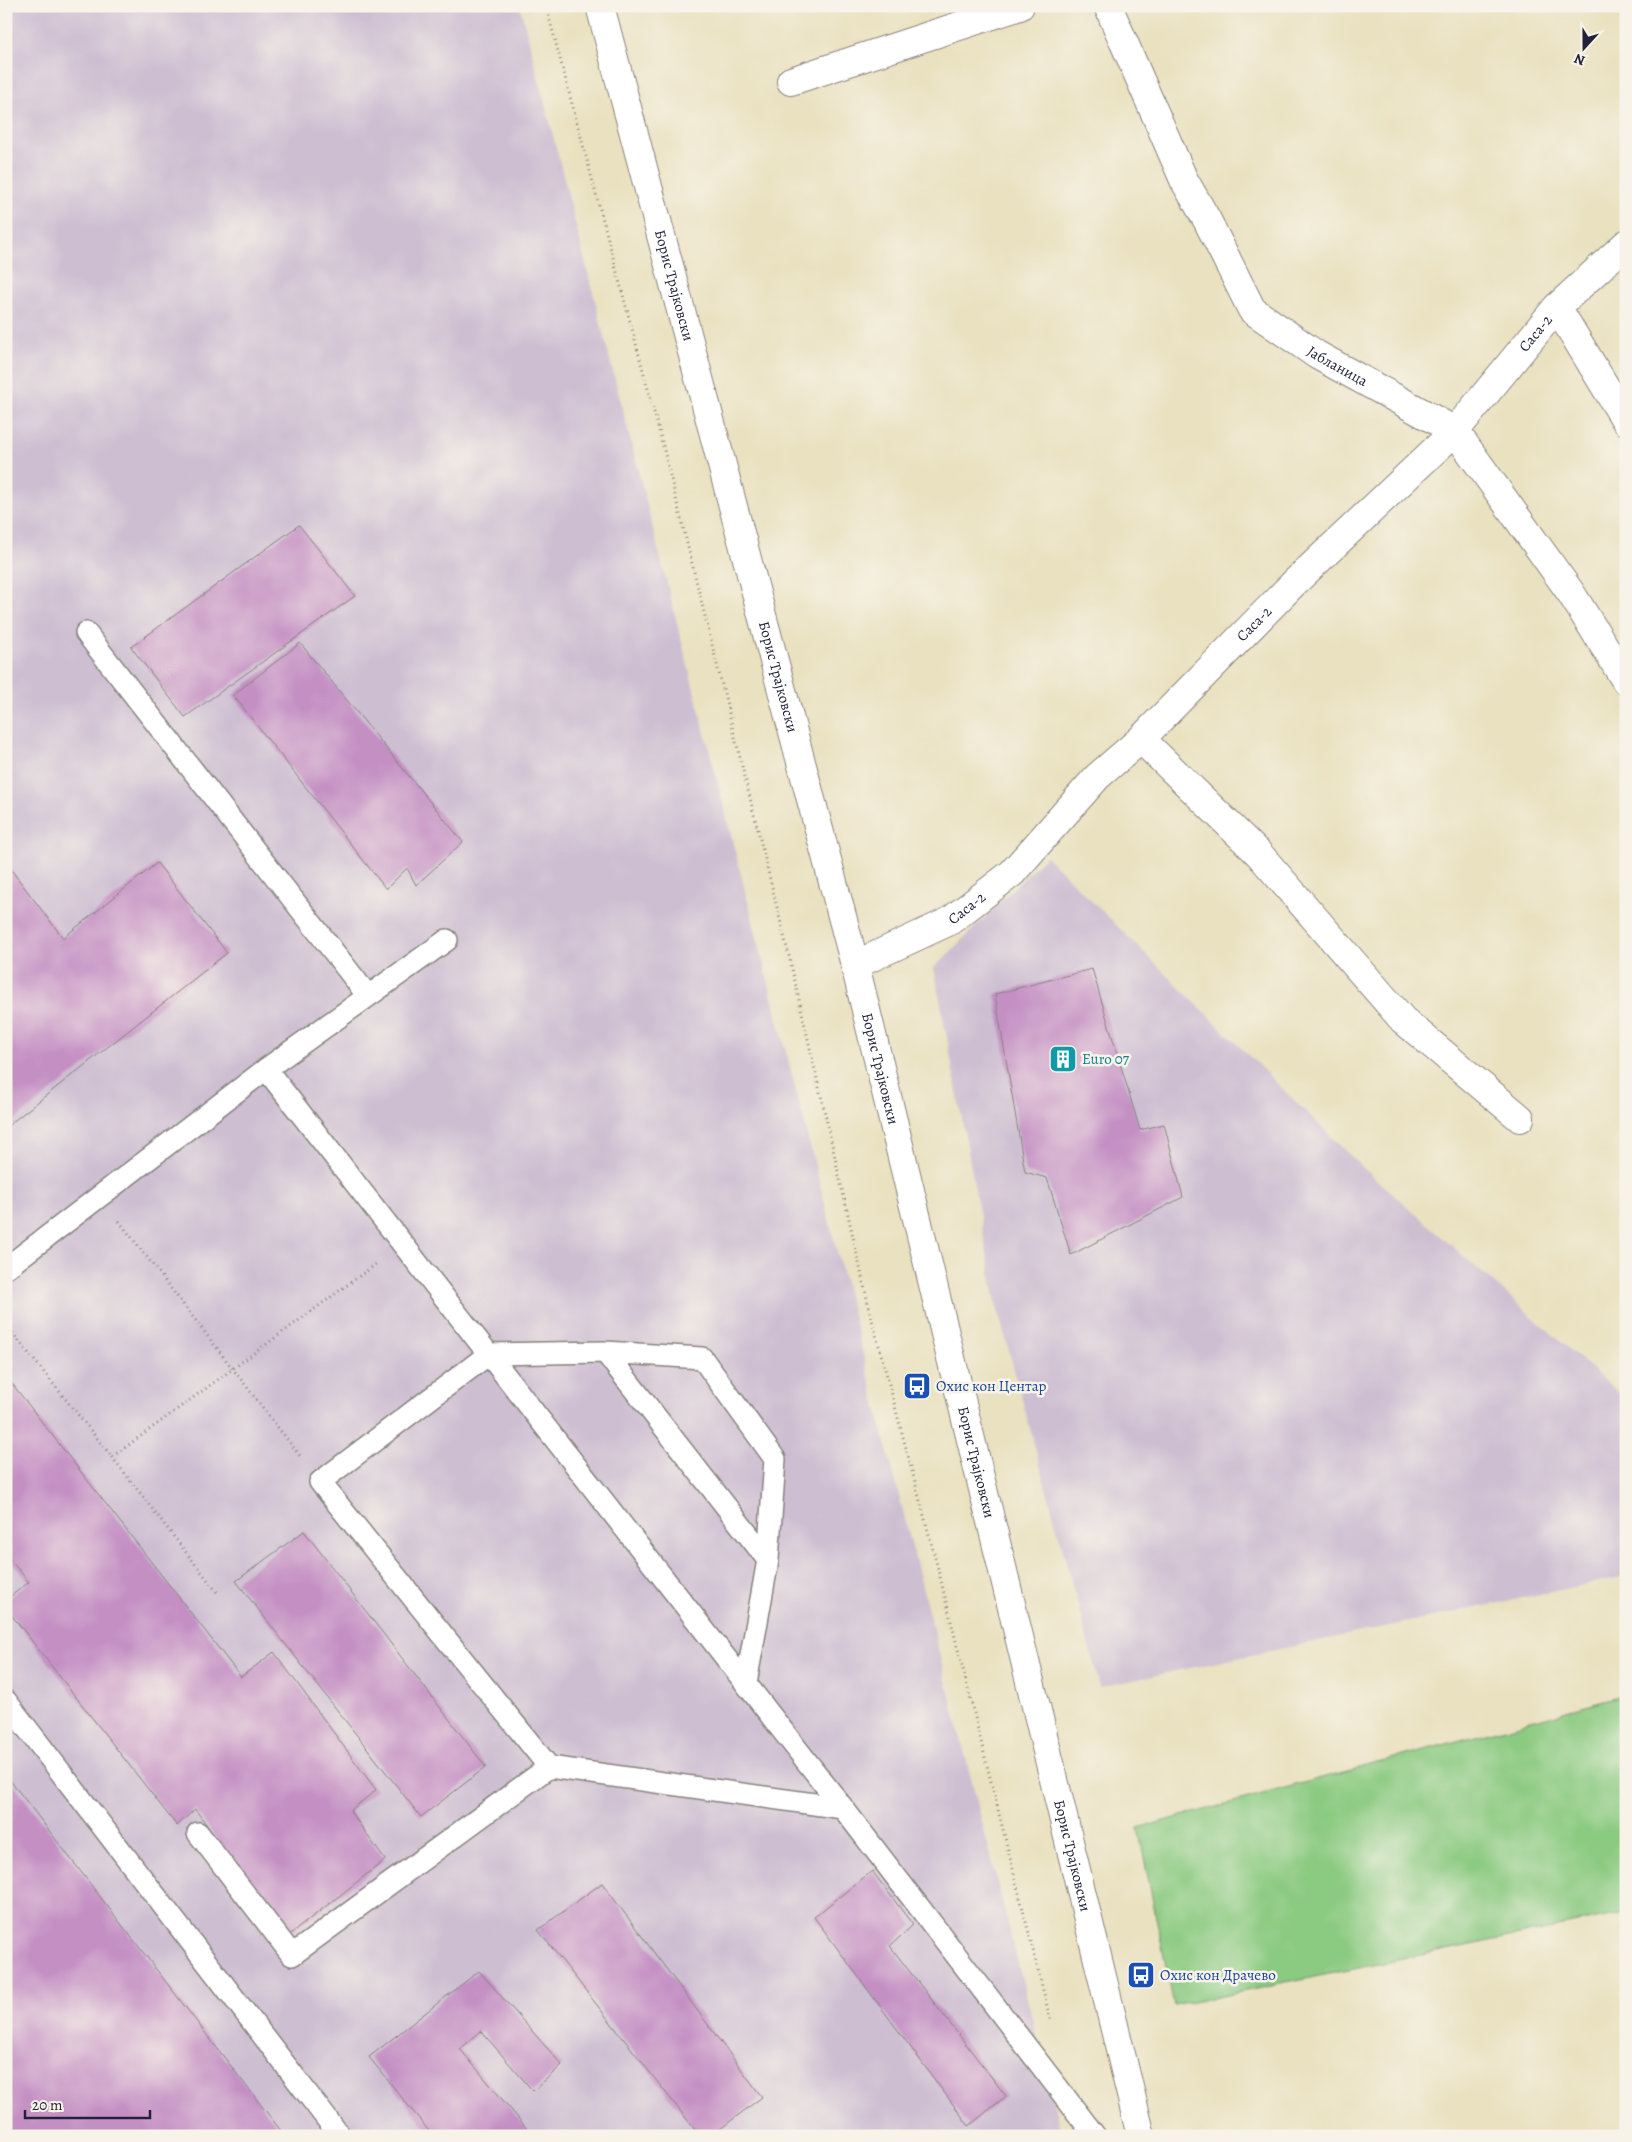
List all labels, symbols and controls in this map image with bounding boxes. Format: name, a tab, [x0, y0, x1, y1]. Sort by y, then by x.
north arrow	[1560, 22, 1610, 72]
text: N	[1571, 49, 1588, 70]
street label: Борис Трајковски	[650, 227, 699, 343]
street label: Саса-2	[1514, 310, 1557, 356]
street label: Јабланица	[1303, 341, 1371, 391]
street label: Саса-2	[1232, 602, 1276, 646]
street label: Борис Трајковски	[754, 619, 803, 735]
street label: Саса-2	[944, 887, 990, 929]
street label: Борис Трајковски	[857, 1011, 904, 1127]
building icon: Euro 07	[1048, 1044, 1078, 1074]
place label: Euro 07	[1082, 1049, 1130, 1069]
bus stop icon: Охис кон Центар	[902, 1371, 932, 1401]
place label: Охис кон Центар	[936, 1376, 1047, 1396]
street label: Борис Трајковски	[953, 1404, 1000, 1520]
street label: Борис Трајковски	[1049, 1798, 1096, 1914]
bus stop icon: Охис кон Драчево	[1126, 1960, 1156, 1990]
place label: Охис кон Драчево	[1160, 1965, 1276, 1985]
scale bar	[25, 2087, 150, 2119]
text: 20 m	[32, 2095, 63, 2115]

